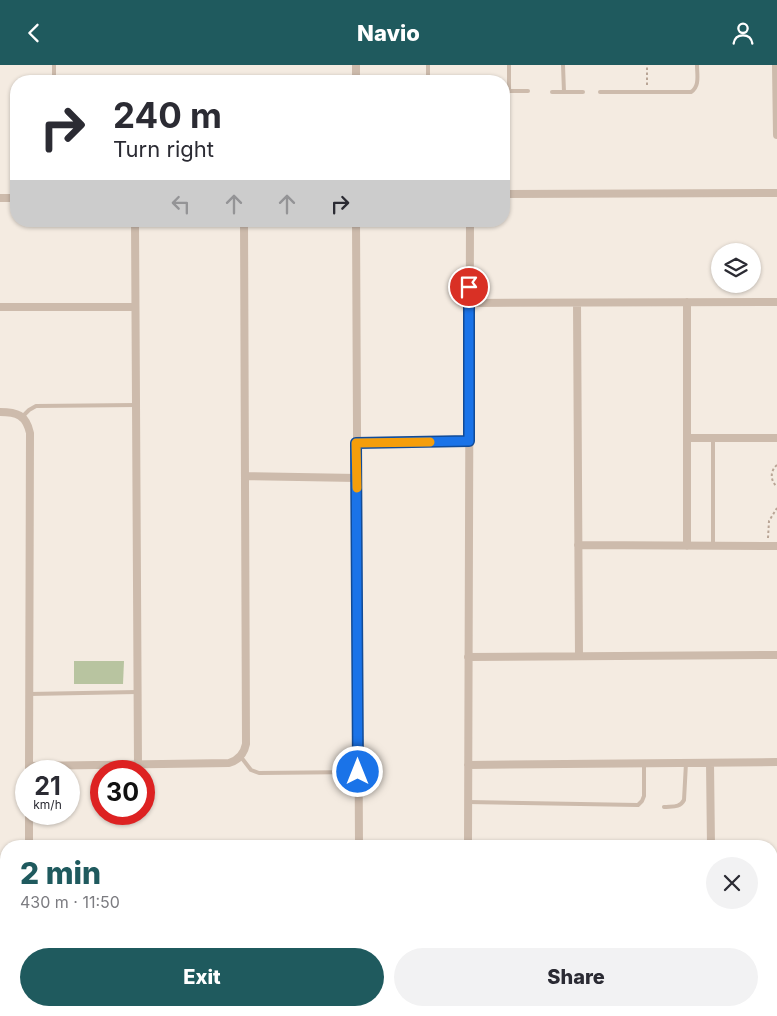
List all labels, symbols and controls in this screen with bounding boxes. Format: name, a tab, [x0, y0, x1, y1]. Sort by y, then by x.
icon: back	[20, 19, 48, 47]
icon: person	[729, 19, 757, 47]
text: Navio	[357, 20, 420, 46]
text: 240 m	[113, 94, 222, 136]
icon: right	[30, 95, 95, 160]
text: Turn right	[113, 136, 214, 162]
icon: left	[167, 190, 195, 218]
icon: ahead	[220, 190, 248, 218]
icon: ahead	[273, 190, 301, 218]
icon: right	[326, 190, 354, 218]
map controls	[711, 243, 761, 293]
button: layers	[711, 243, 761, 293]
pin	[448, 266, 490, 308]
icon: arrive	[455, 273, 483, 301]
position arrow	[331, 745, 383, 797]
speed limit sign: 30	[90, 760, 155, 825]
text: 21	[34, 771, 61, 801]
text: km/h	[33, 797, 62, 812]
text: 2 min	[20, 855, 101, 891]
button: close	[706, 857, 758, 909]
text: 430 m · 11:50	[20, 892, 120, 912]
button: Exit	[20, 948, 384, 1006]
button: Share	[394, 948, 758, 1006]

